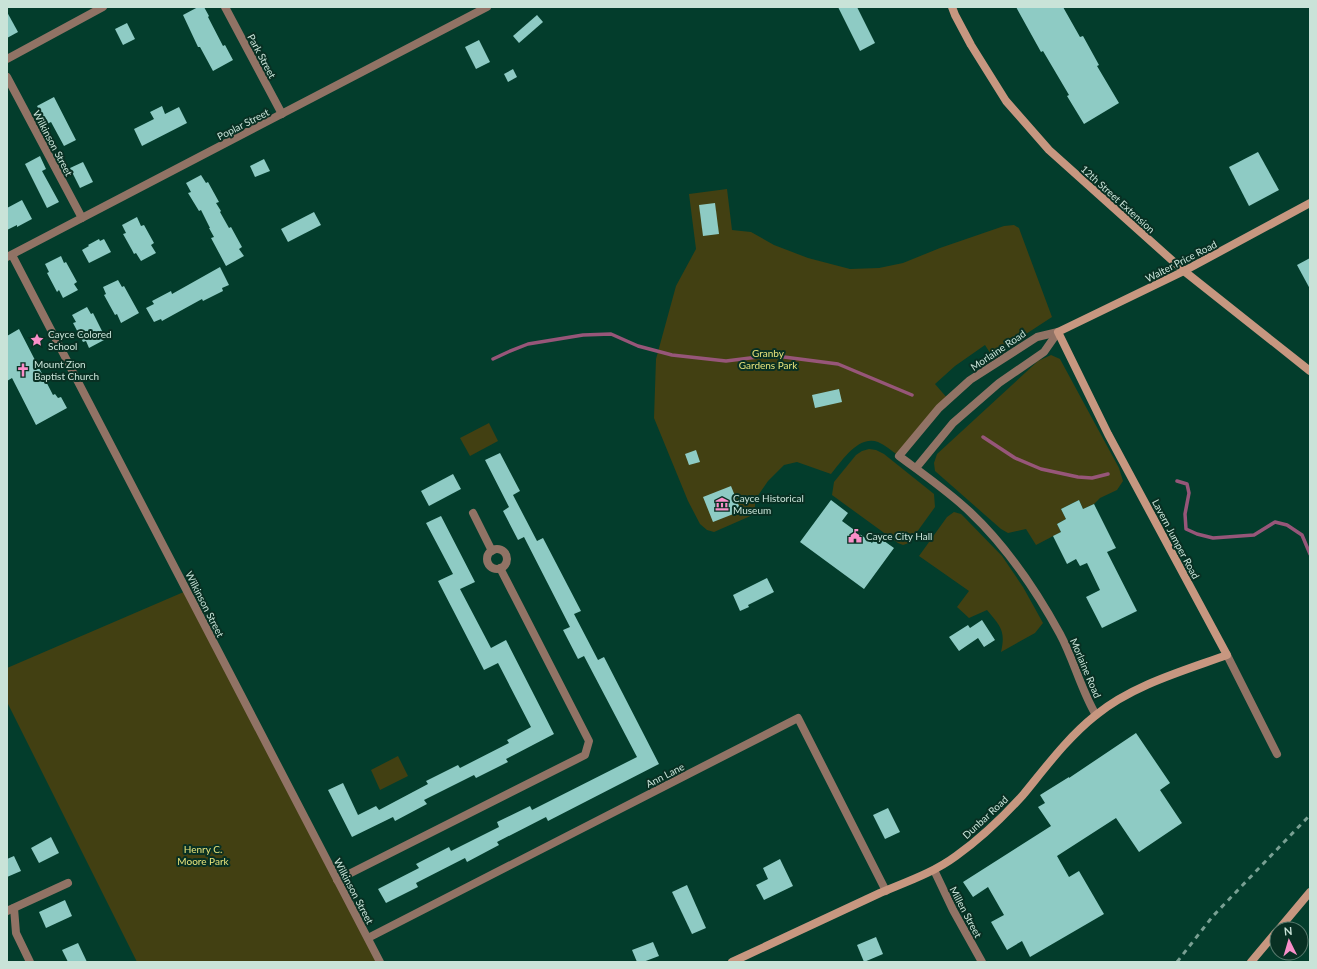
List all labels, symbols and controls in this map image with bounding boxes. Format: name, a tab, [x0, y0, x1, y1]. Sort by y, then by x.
street label: Park Street	[245, 32, 279, 81]
street label: Poplar Street	[215, 106, 271, 142]
street label: Wilkinson Street	[31, 108, 76, 178]
street label: 12th Street Extension	[1079, 163, 1157, 235]
street label: Walter Price Road	[1143, 238, 1219, 284]
street label: Morlaine Road	[968, 327, 1028, 373]
place label: Cayce Colored School	[48, 328, 112, 352]
place icon: Cayce Colored School	[29, 332, 45, 348]
park label: Granby Gardens Park	[739, 347, 798, 371]
place label: Mount Zion Baptist Church	[34, 358, 99, 382]
church icon: Mount Zion Baptist Church	[15, 362, 31, 378]
place label: Cayce Historical Museum	[733, 492, 804, 516]
museum icon: Cayce Historical Museum	[714, 496, 730, 512]
street label: Lavern Jumper Road	[1150, 497, 1202, 581]
public building icon: Cayce City Hall	[847, 528, 863, 544]
place label: Cayce City Hall	[866, 530, 932, 542]
street label: Wilkinson Street	[183, 569, 227, 639]
street label: Morlaine Road	[1068, 636, 1104, 700]
street label: Ann Lane	[644, 760, 686, 790]
street label: Dunbar Road	[960, 793, 1010, 841]
park label: Henry C. Moore Park	[177, 843, 230, 867]
street label: Wilkinson Street	[332, 856, 377, 926]
street label: Millen Street	[948, 884, 985, 940]
north arrow	[1269, 921, 1309, 961]
text: N	[1283, 924, 1293, 937]

